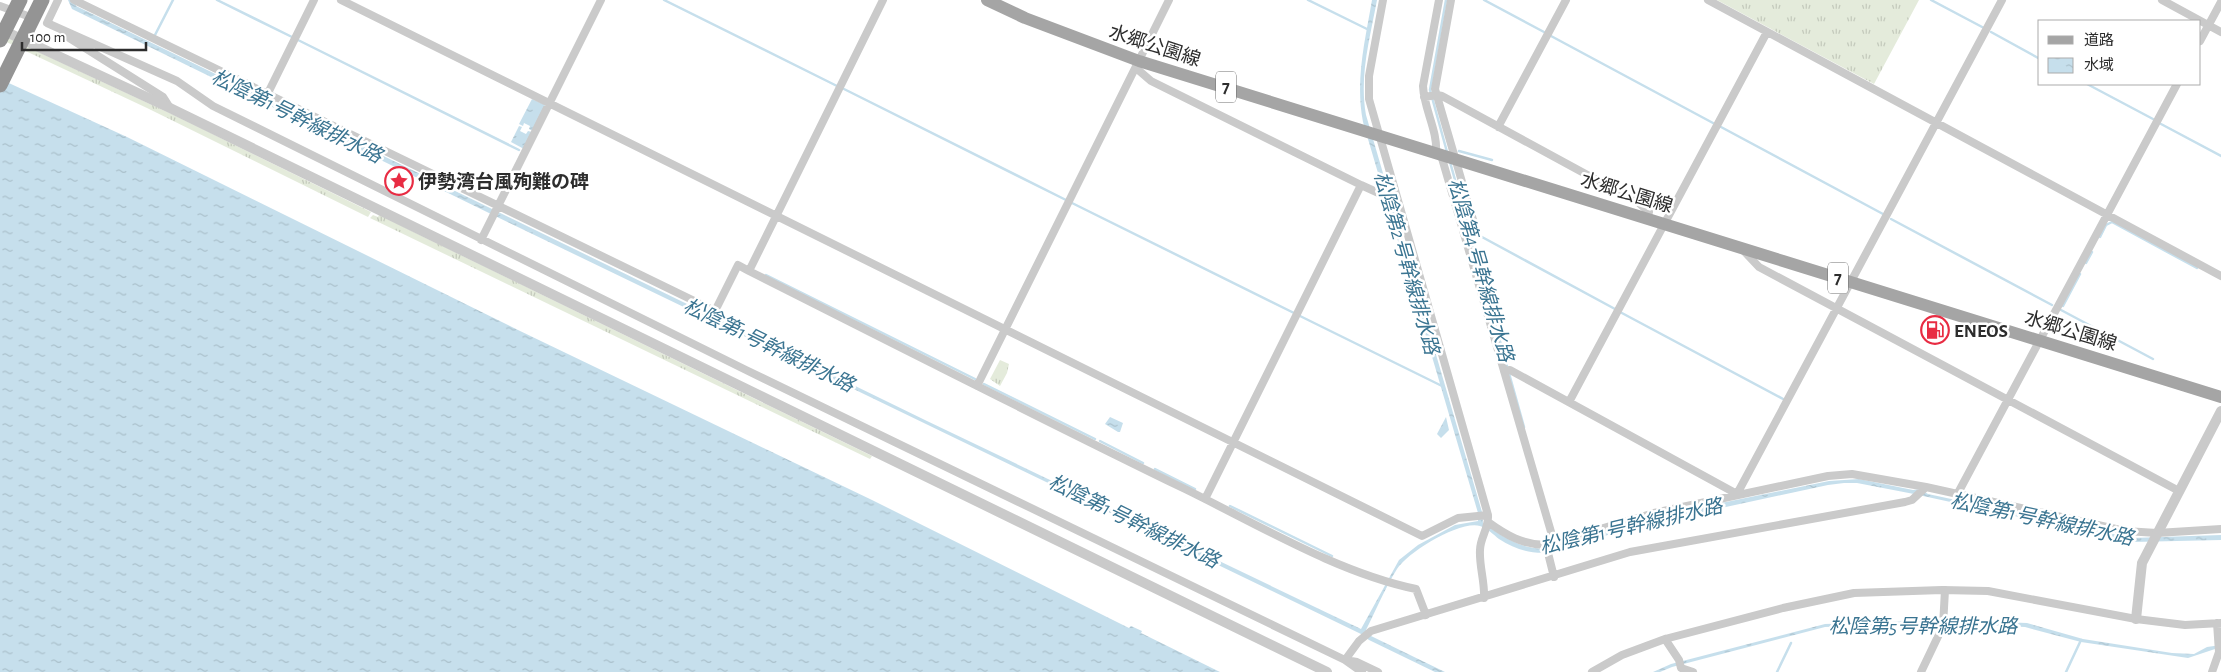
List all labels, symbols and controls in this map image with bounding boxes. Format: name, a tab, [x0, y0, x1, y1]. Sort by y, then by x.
scale bar	[22, 20, 146, 52]
legend	[2038, 20, 2201, 85]
street label: 水郷公園線	[1106, 22, 1203, 70]
text: 100 m	[30, 30, 65, 45]
text: 道路	[2084, 32, 2114, 48]
text: 水域	[2084, 57, 2114, 73]
water label: 松陰第1号幹線排水路	[208, 66, 387, 168]
road number: 7	[1216, 72, 1236, 102]
place icon: 伊勢湾台風殉難の碑	[384, 166, 414, 196]
water label: 松陰第2号幹線排水路	[1370, 169, 1443, 359]
street label: 水郷公園線	[1578, 170, 1675, 216]
place label: 伊勢湾台風殉難の碑	[418, 171, 589, 192]
water label: 松陰第4号幹線排水路	[1444, 176, 1517, 366]
road number: 7	[1828, 262, 1848, 294]
water label: 松陰第1号幹線排水路	[680, 295, 859, 397]
street label: 水郷公園線	[2022, 308, 2119, 354]
fuel station icon: ENEOS	[1920, 315, 1950, 345]
place label: ENEOS	[1954, 322, 2008, 341]
water label: 松陰第1号幹線排水路	[1045, 471, 1224, 573]
water label: 松陰第1号幹線排水路	[1948, 490, 2137, 550]
water label: 松陰第1号幹線排水路	[1538, 495, 1726, 558]
water label: 松陰第5号幹線排水路	[1829, 616, 2019, 637]

